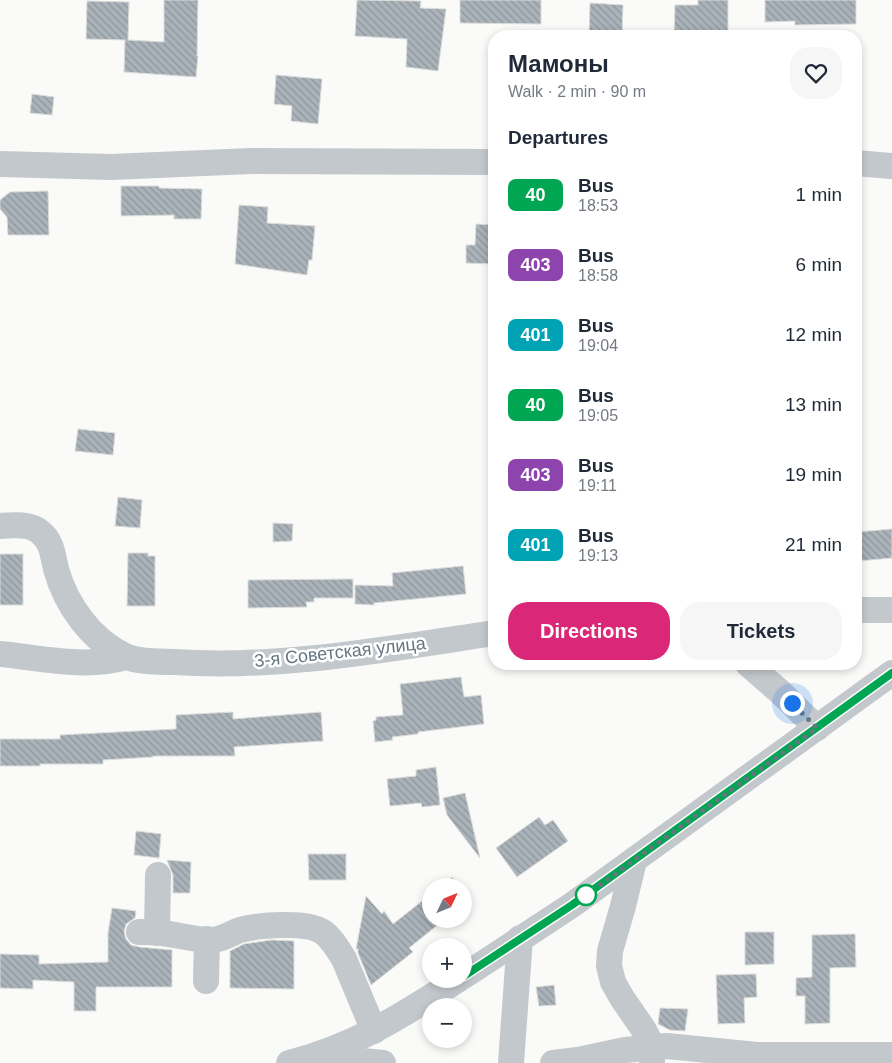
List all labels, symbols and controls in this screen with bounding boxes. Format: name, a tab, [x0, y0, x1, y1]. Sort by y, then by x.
button: heart	[790, 47, 842, 99]
text: Мамоны	[508, 50, 609, 77]
text: Walk · 2 min · 90 m	[508, 83, 646, 100]
text: Departures	[508, 127, 608, 148]
text: Bus	[578, 175, 614, 196]
text: 1 min	[796, 184, 842, 205]
text: 40	[525, 185, 546, 205]
text: 18:53	[578, 197, 618, 214]
text: Bus	[578, 245, 614, 266]
text: 6 min	[796, 254, 842, 275]
text: 403	[520, 255, 551, 275]
text: 18:58	[578, 267, 618, 284]
text: Bus	[578, 315, 614, 336]
text: 12 min	[785, 324, 842, 345]
text: 401	[520, 325, 551, 345]
text: 19:04	[578, 337, 618, 354]
text: Bus	[578, 385, 614, 406]
text: 13 min	[785, 394, 842, 415]
text: 40	[525, 395, 546, 415]
text: 19:05	[578, 407, 618, 424]
text: Bus	[578, 455, 614, 476]
text: 19 min	[785, 464, 842, 485]
text: 403	[520, 465, 551, 485]
text: 19:11	[578, 477, 617, 494]
text: Bus	[578, 525, 614, 546]
text: 21 min	[785, 534, 842, 555]
text: 401	[520, 535, 551, 555]
text: 19:13	[578, 547, 618, 564]
button: Directions	[508, 602, 670, 660]
button: Tickets	[680, 602, 842, 660]
street label: 3-я Советская улица	[253, 633, 428, 671]
your location	[780, 691, 805, 716]
north arrow	[422, 878, 472, 928]
map controls	[422, 878, 472, 1048]
unlabelled marker	[575, 884, 597, 906]
button: +	[422, 938, 472, 988]
button: −	[422, 998, 472, 1048]

